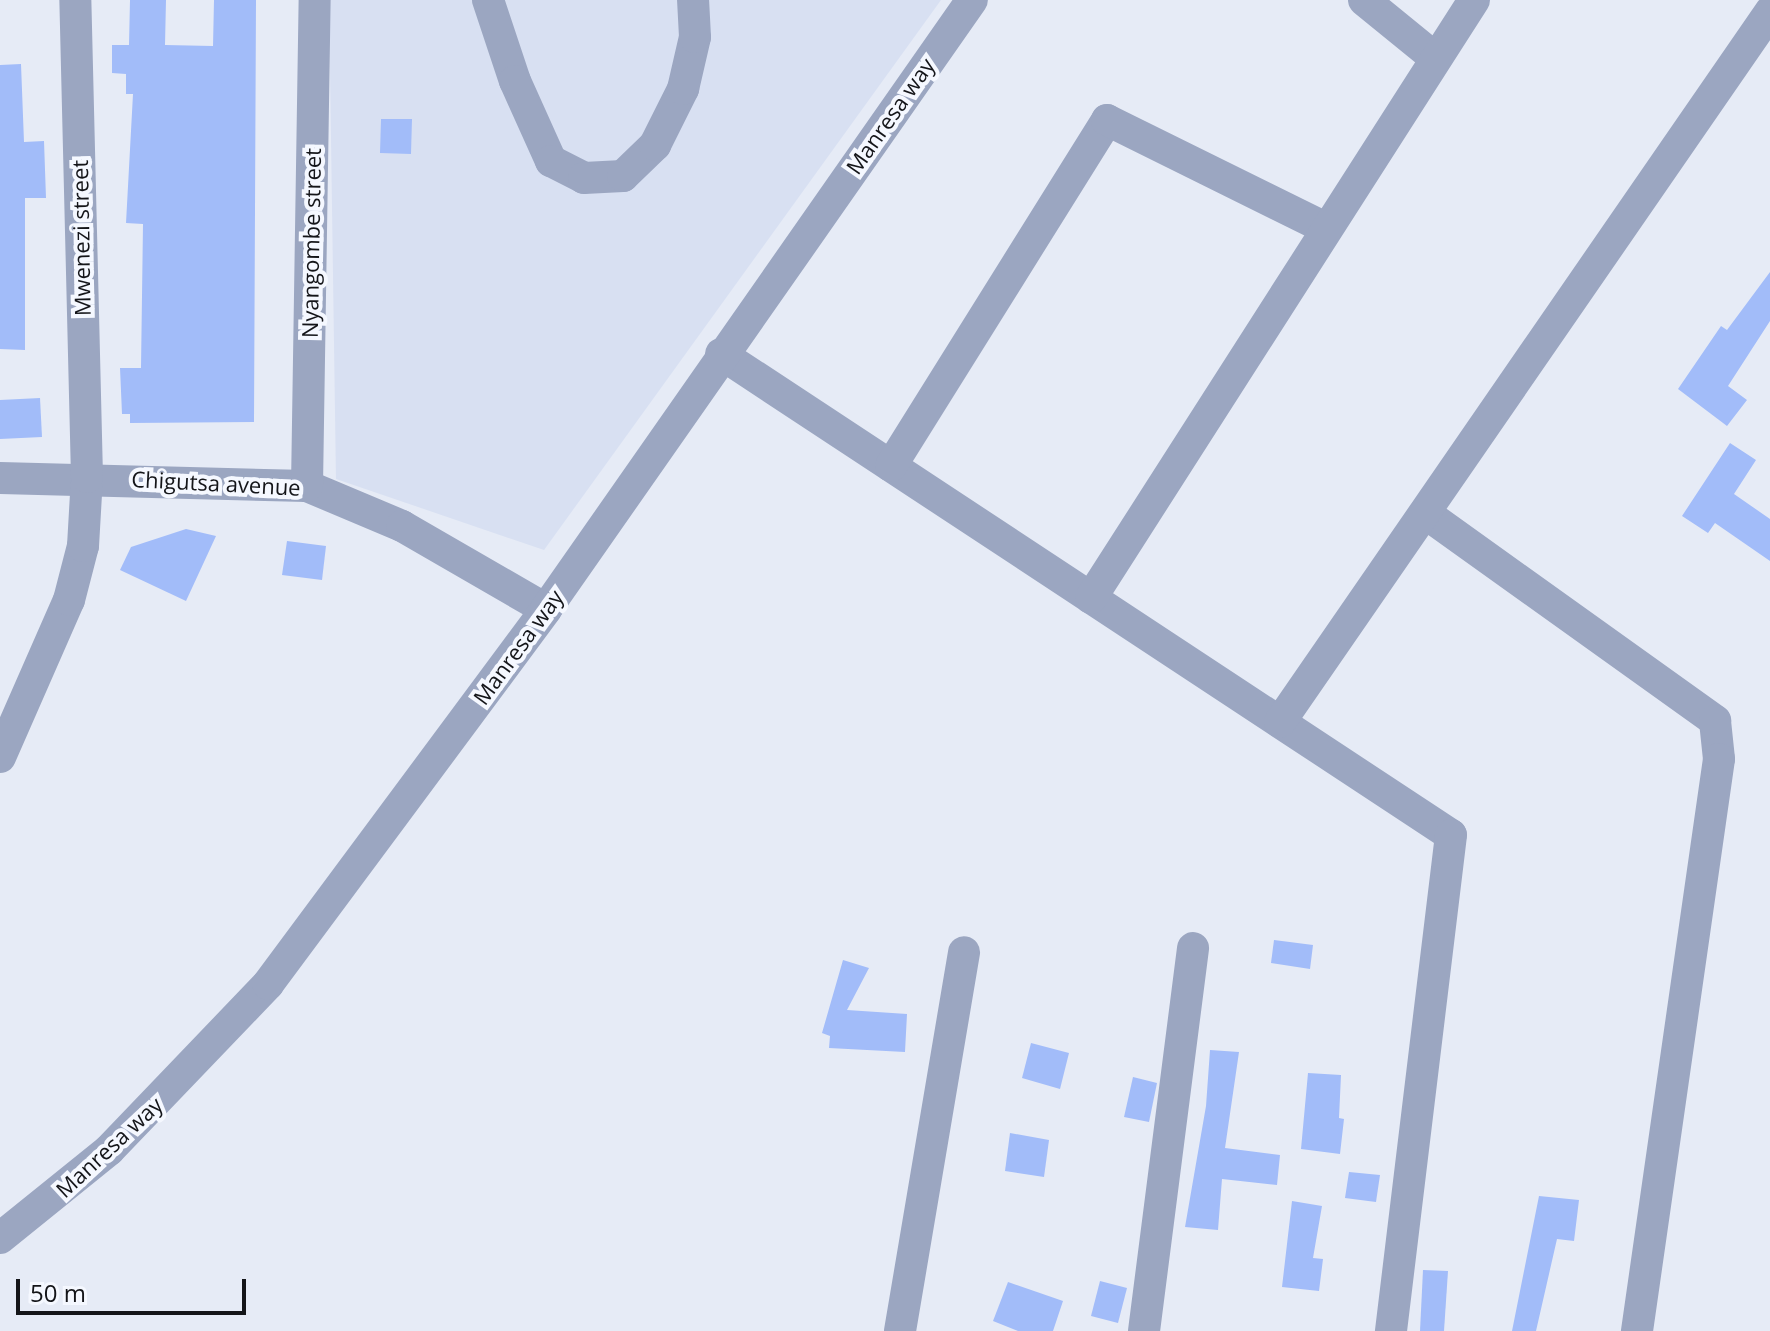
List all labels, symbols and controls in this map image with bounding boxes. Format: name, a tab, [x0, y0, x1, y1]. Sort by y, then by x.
street label: Manresa way	[840, 53, 940, 179]
street label: Nyangombe street	[296, 148, 326, 338]
street label: Mwenezi street	[66, 160, 96, 316]
street label: Chigutsa avenue	[131, 465, 301, 501]
street label: Manresa way	[467, 584, 569, 710]
street label: Manresa way	[50, 1091, 168, 1203]
scale bar	[20, 1263, 250, 1313]
text: 50 m	[30, 1276, 86, 1309]

